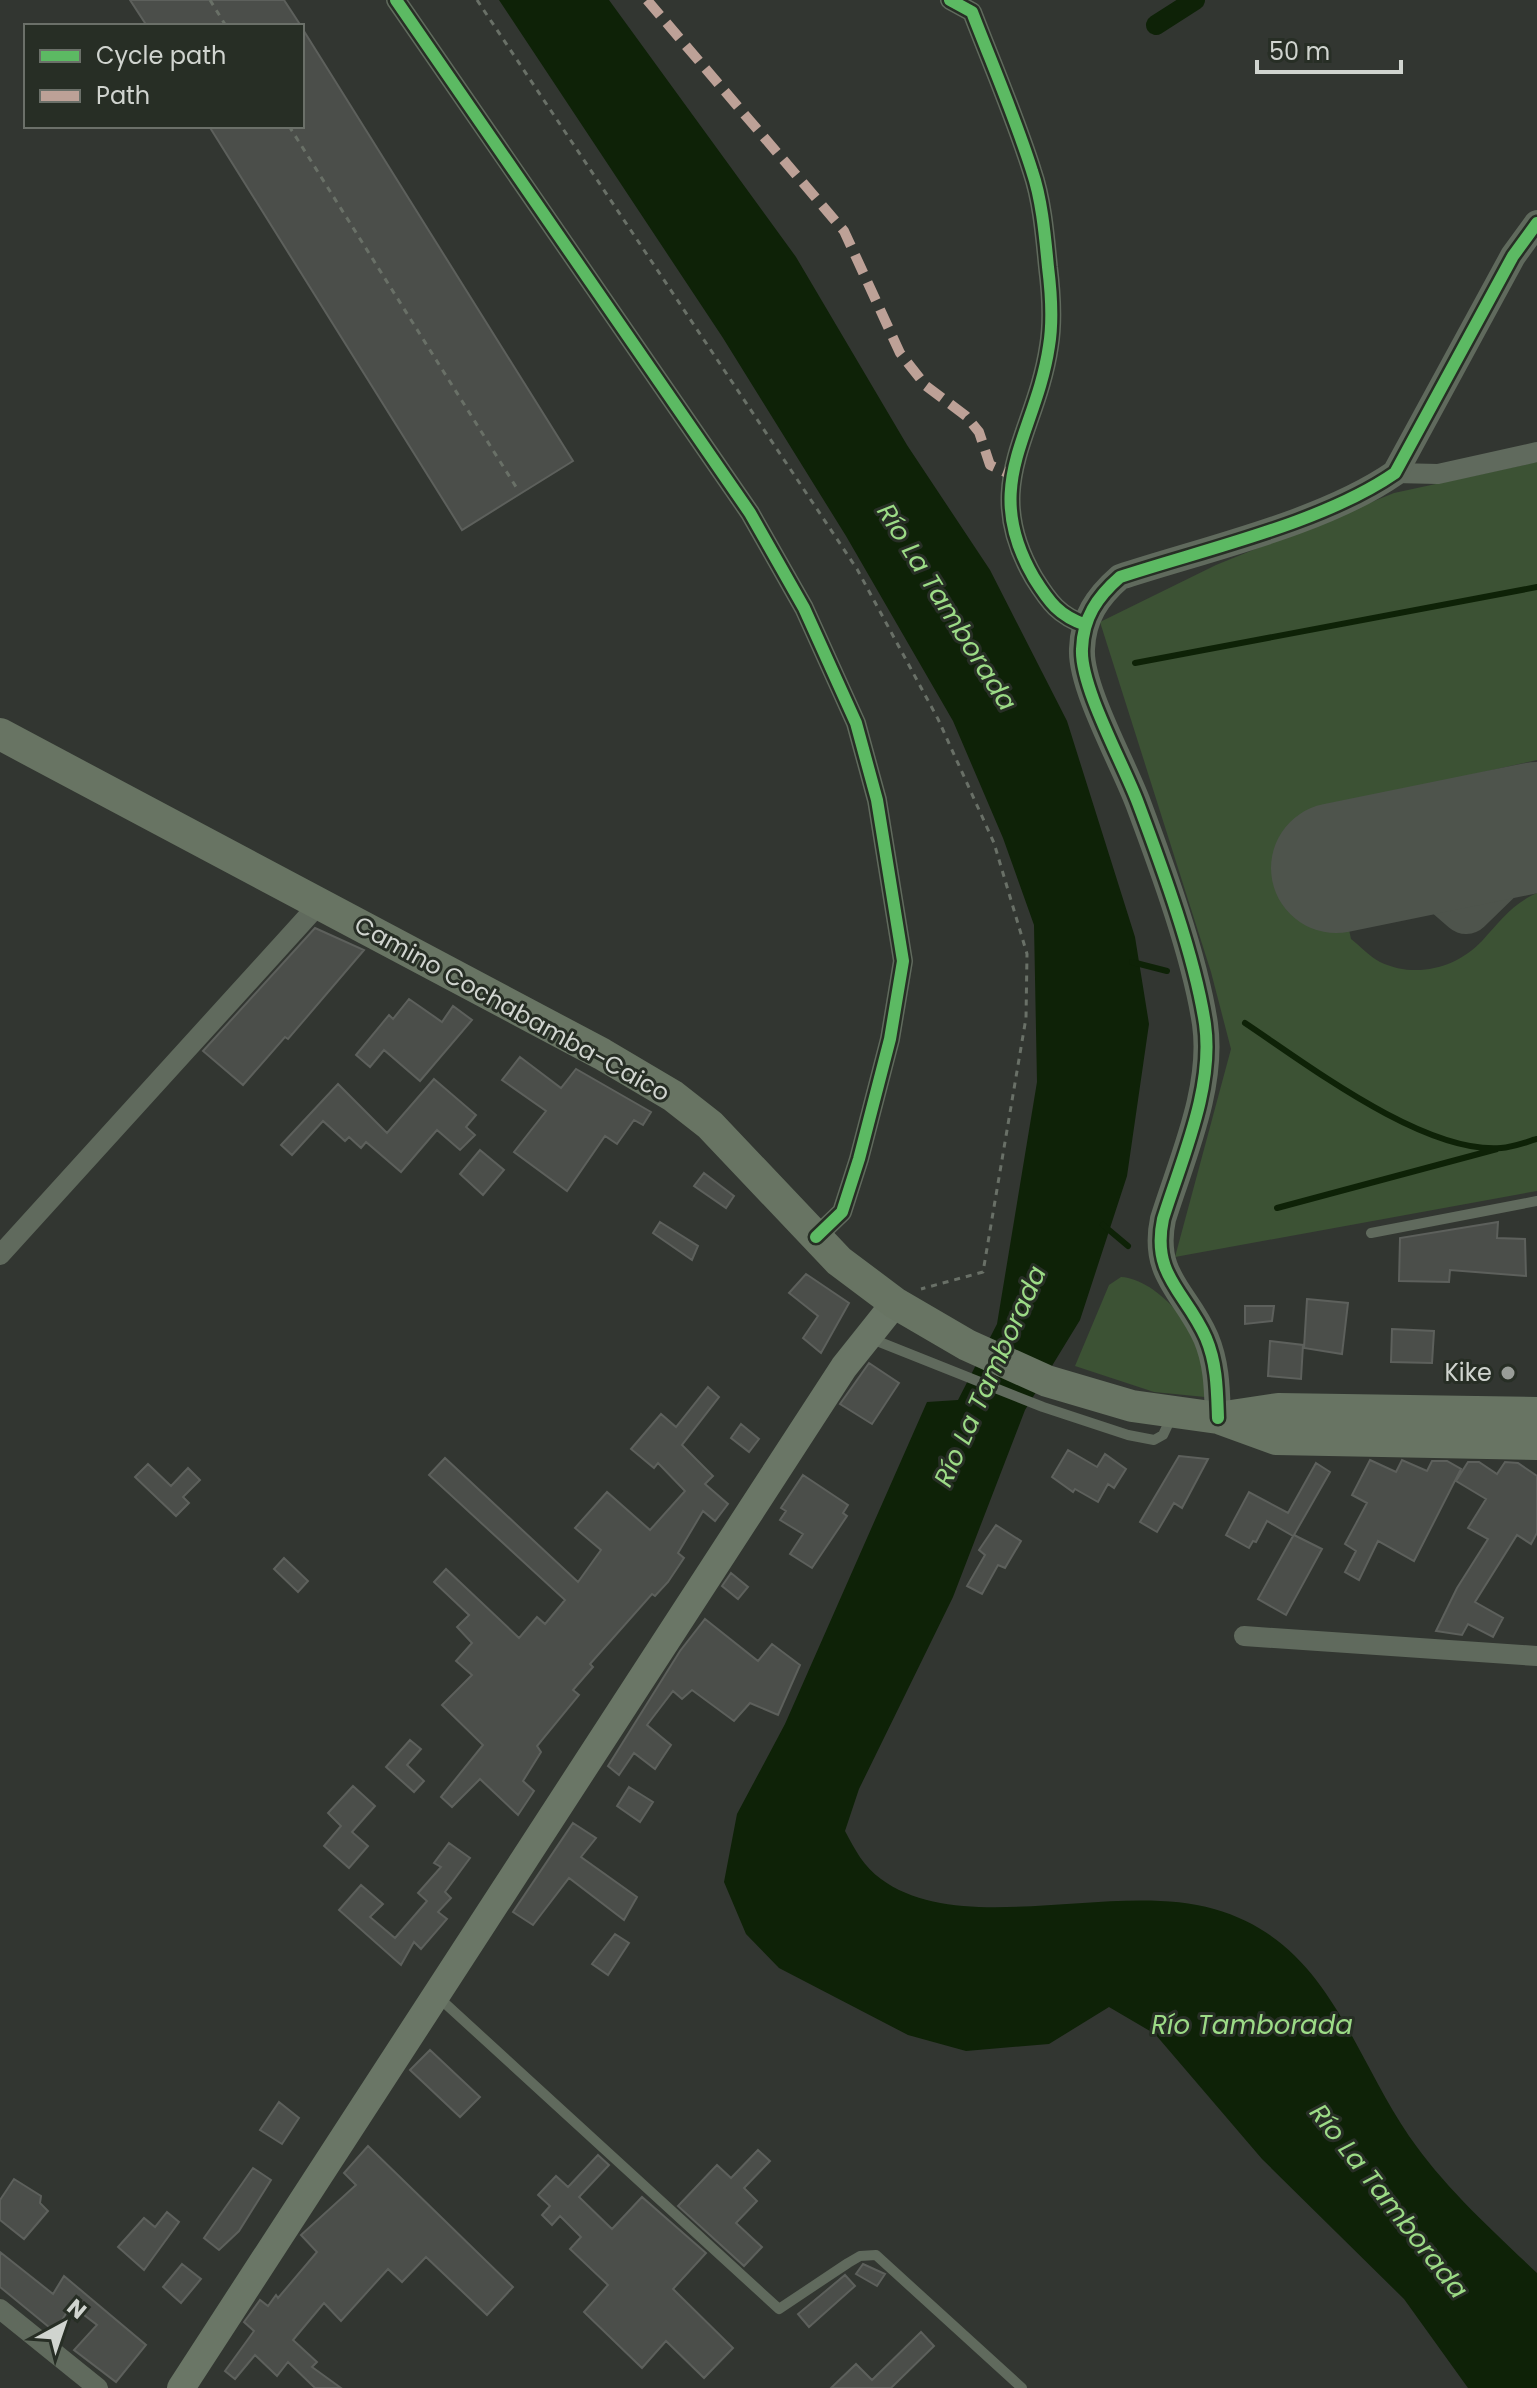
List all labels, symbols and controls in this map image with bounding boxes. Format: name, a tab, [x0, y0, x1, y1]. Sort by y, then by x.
legend	[24, 24, 304, 128]
scale bar	[1257, 24, 1401, 74]
text: 50 m	[1269, 35, 1330, 68]
text: Cycle path	[96, 39, 226, 72]
text: Path	[96, 79, 150, 112]
water label: Río La Tamborada	[869, 496, 1025, 718]
street label: Camino Cochabamba-Caico	[349, 908, 676, 1109]
water label: Río La Tamborada	[925, 1260, 1055, 1492]
place label: Kike	[1444, 1356, 1492, 1389]
marker: Kike	[1499, 1364, 1517, 1382]
water label: Río Tamborada	[1151, 2007, 1353, 2043]
water label: Río La Tamborada	[1301, 2096, 1477, 2306]
north arrow	[24, 2284, 104, 2364]
text: N	[60, 2292, 93, 2326]

